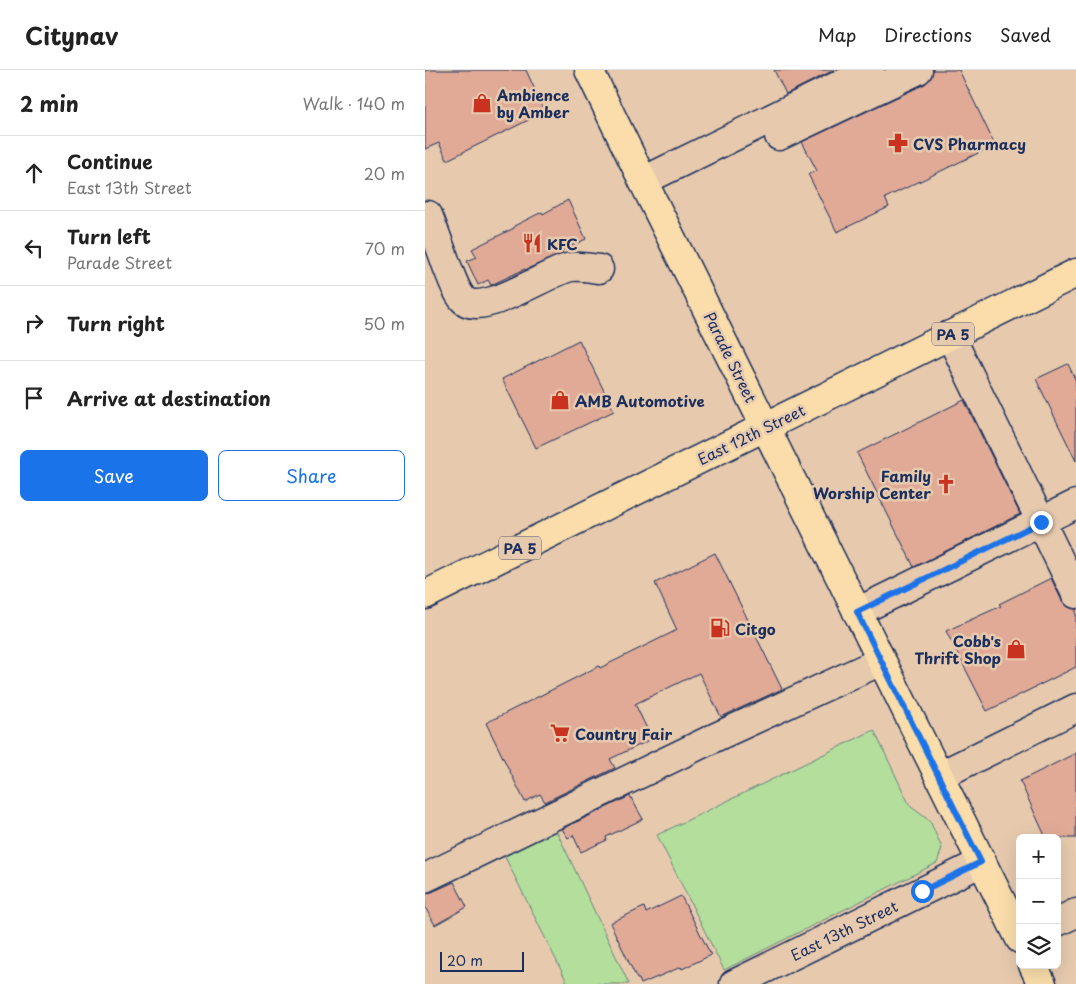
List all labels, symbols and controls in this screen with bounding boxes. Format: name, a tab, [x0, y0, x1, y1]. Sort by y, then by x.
text: Citynav	[25, 17, 118, 53]
text: Map	[818, 21, 856, 48]
text: Directions	[884, 21, 972, 48]
text: Saved	[1000, 21, 1051, 48]
place label: Ambience by Amber	[496, 83, 570, 123]
text: 2 min	[20, 87, 79, 119]
text: Walk · 140 m	[303, 91, 405, 115]
shop icon: Ambience by Amber	[471, 92, 493, 114]
pharmacy icon: CVS Pharmacy	[887, 132, 909, 154]
place label: CVS Pharmacy	[913, 132, 1026, 155]
text: Continue	[67, 147, 153, 175]
icon: ahead	[20, 159, 48, 187]
text: 20 m	[364, 161, 405, 185]
text: East 13th Street	[67, 175, 192, 199]
text: Turn left	[67, 222, 151, 250]
restaurant icon: KFC	[521, 232, 543, 254]
place label: KFC	[547, 232, 578, 255]
icon: left	[20, 234, 48, 262]
text: 70 m	[365, 236, 405, 260]
text: Parade Street	[67, 250, 172, 274]
street label: Parade Street	[699, 308, 763, 406]
icon: right	[20, 309, 48, 337]
text: Turn right	[67, 309, 165, 337]
text: 50 m	[364, 311, 405, 335]
road number: PA 5	[932, 322, 974, 346]
icon: arrive	[20, 384, 48, 412]
text: Arrive at destination	[67, 384, 271, 412]
shop icon: AMB Automotive	[549, 389, 571, 411]
place label: AMB Automotive	[575, 389, 705, 412]
street label: East 12th Street	[693, 398, 809, 470]
button: Save	[20, 450, 208, 501]
button: Share	[218, 450, 405, 501]
place label: Family Worship Center	[813, 464, 931, 504]
church icon: Family Worship Center	[935, 473, 957, 495]
route end	[1030, 511, 1053, 534]
road number: PA 5	[499, 536, 541, 559]
fuel station icon: Citgo	[709, 617, 731, 639]
place label: Citgo	[735, 617, 776, 640]
place label: Cobb's Thrift Shop	[915, 629, 1001, 669]
shop icon: Cobb's Thrift Shop	[1005, 638, 1027, 660]
supermarket icon: Country Fair	[549, 722, 571, 744]
place label: Country Fair	[575, 722, 673, 745]
map controls	[1016, 834, 1061, 969]
button: +	[1016, 834, 1061, 879]
button: −	[1016, 879, 1061, 924]
route start	[911, 880, 934, 903]
street label: East 13th Street	[786, 894, 902, 966]
button: layers	[1016, 924, 1061, 969]
scale bar	[440, 949, 524, 972]
text: 20 m	[447, 950, 483, 971]

